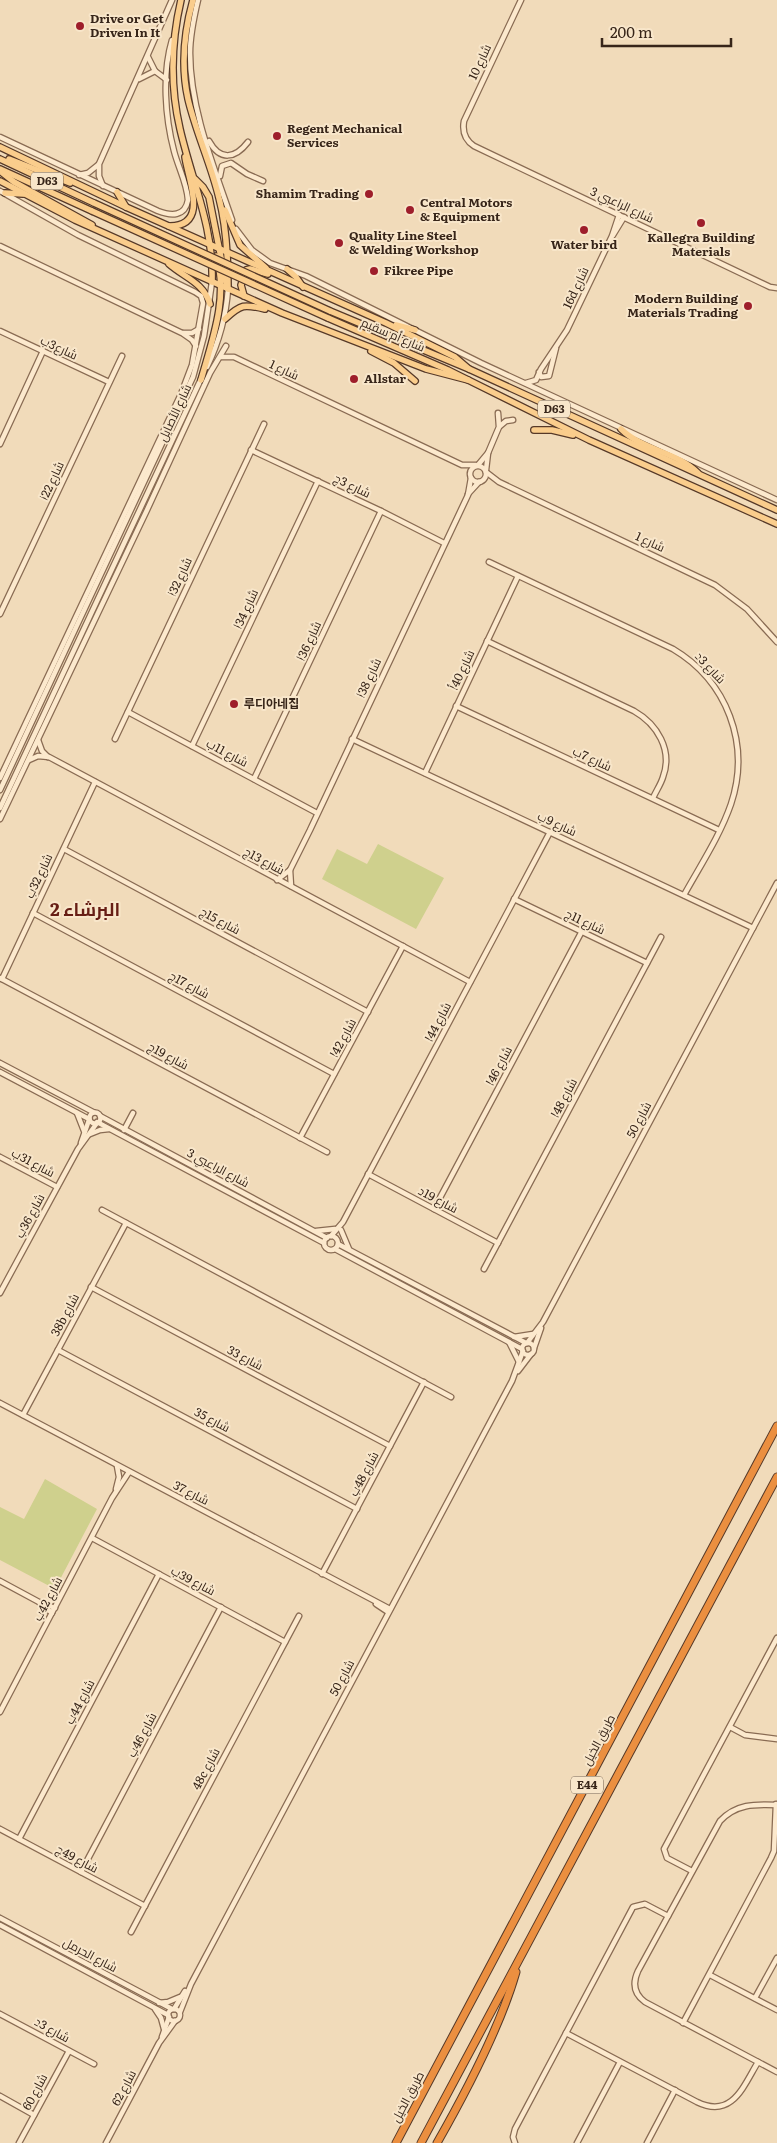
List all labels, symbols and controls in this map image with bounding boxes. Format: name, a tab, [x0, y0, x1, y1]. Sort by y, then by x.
place label: Drive or Get Driven In It	[90, 9, 164, 41]
scale bar	[602, 15, 731, 47]
marker: Drive or Get Driven In It	[74, 20, 86, 32]
text: 200 m	[610, 20, 653, 43]
street label: شارع 10	[463, 41, 495, 82]
place label: Regent Mechanical Services	[287, 119, 403, 151]
marker: Regent Mechanical Services	[271, 130, 283, 142]
road number: D63	[31, 172, 63, 190]
street label: شارع الراعبي 3	[587, 181, 657, 229]
place label: Shamim Trading	[256, 184, 360, 202]
marker: Shamim Trading	[363, 188, 375, 200]
place label: Central Motors & Equipment	[420, 193, 512, 225]
marker: Central Motors & Equipment	[404, 204, 416, 216]
marker: Kallegra Building Materials	[695, 217, 707, 229]
marker: Water bird	[578, 224, 590, 236]
place label: Quality Line Steel & Welding Workshop	[349, 226, 479, 258]
place label: Kallegra Building Materials	[647, 228, 756, 260]
place label: Water bird	[551, 235, 617, 253]
marker: Quality Line Steel & Welding Workshop	[333, 237, 345, 249]
place label: Fikree Pipe	[384, 261, 454, 279]
street label: 16d شارع	[558, 264, 593, 311]
marker: Fikree Pipe	[368, 265, 380, 277]
place label: Modern Building Materials Trading	[627, 289, 739, 321]
marker: Modern Building Materials Trading	[742, 300, 754, 312]
street label: شارع أم سقيم	[359, 313, 428, 356]
street label: شارع3ب	[38, 331, 81, 364]
street label: شارع 1	[267, 354, 302, 384]
place label: Allstar	[364, 369, 407, 387]
marker: Allstar	[348, 373, 360, 385]
street label: شارع الأصايل	[153, 381, 195, 444]
road number: D63	[538, 400, 570, 418]
street label: شارع 22ا	[34, 458, 68, 503]
street label: شارع 3ج	[331, 468, 374, 502]
street label: شارع 1	[633, 526, 668, 556]
street label: شارع 32ا	[162, 554, 196, 599]
street label: شارع 34ا	[228, 586, 262, 631]
street label: شارع 36ا	[291, 618, 325, 663]
street label: شارع 40أ	[444, 646, 478, 693]
street label: شارع 3د	[691, 647, 730, 687]
street label: شارع 38ا	[351, 655, 385, 700]
place label: 루디아네집	[244, 694, 299, 712]
marker: 루디아네집	[228, 698, 240, 710]
street label: شارع 11ب	[203, 734, 252, 771]
street label: شارع 7ب	[570, 741, 615, 775]
street label: شارع 9ب	[535, 806, 580, 840]
street label: شارع 13ج	[241, 842, 288, 878]
street label: شارع 32ب	[20, 850, 56, 901]
district label: البرشاء 2	[50, 895, 120, 922]
street label: شارع 15ج	[197, 902, 244, 938]
street label: شارع 11ج	[562, 904, 609, 938]
street label: شارع 17ج	[166, 966, 213, 1002]
street label: شارع 44ا	[419, 999, 455, 1044]
street label: شارع 42ا	[324, 1015, 360, 1060]
street label: شارع 19ج	[145, 1037, 192, 1073]
street label: شارع 46ا	[480, 1043, 516, 1088]
street label: شارع 48ا	[545, 1075, 581, 1120]
street label: شارع 50	[621, 1098, 655, 1141]
street label: شارع 31ب	[9, 1143, 58, 1181]
street label: شارع الراعبي 3	[183, 1143, 253, 1193]
street label: شارع 19د	[415, 1181, 462, 1217]
street label: شارع 36ب	[10, 1190, 48, 1241]
street label: 38b شارع	[45, 1290, 83, 1339]
street label: شارع 33	[224, 1340, 267, 1374]
street label: شارع 35	[191, 1402, 234, 1436]
street label: شارع 48ب	[344, 1448, 382, 1499]
street label: شارع 37	[170, 1475, 212, 1509]
street label: شارع 39ب	[168, 1561, 219, 1599]
street label: شارع 42ب	[28, 1573, 66, 1624]
street label: شارع 50	[324, 1656, 358, 1699]
street label: شارع 44ب	[60, 1676, 98, 1727]
street label: شارع 46ب	[122, 1709, 160, 1760]
street label: طريق الخيل	[577, 1711, 619, 1768]
street label: 48c شارع	[187, 1744, 224, 1793]
road number: E44	[571, 1776, 603, 1794]
street label: شارع 49ج	[53, 1839, 102, 1877]
street label: شارع الحرمل	[60, 1932, 121, 1976]
street label: شارع 3د	[32, 2012, 74, 2046]
street label: شارع 62	[106, 2066, 140, 2109]
street label: طريق الخيل	[386, 2068, 428, 2125]
street label: شارع 60	[17, 2070, 51, 2113]

